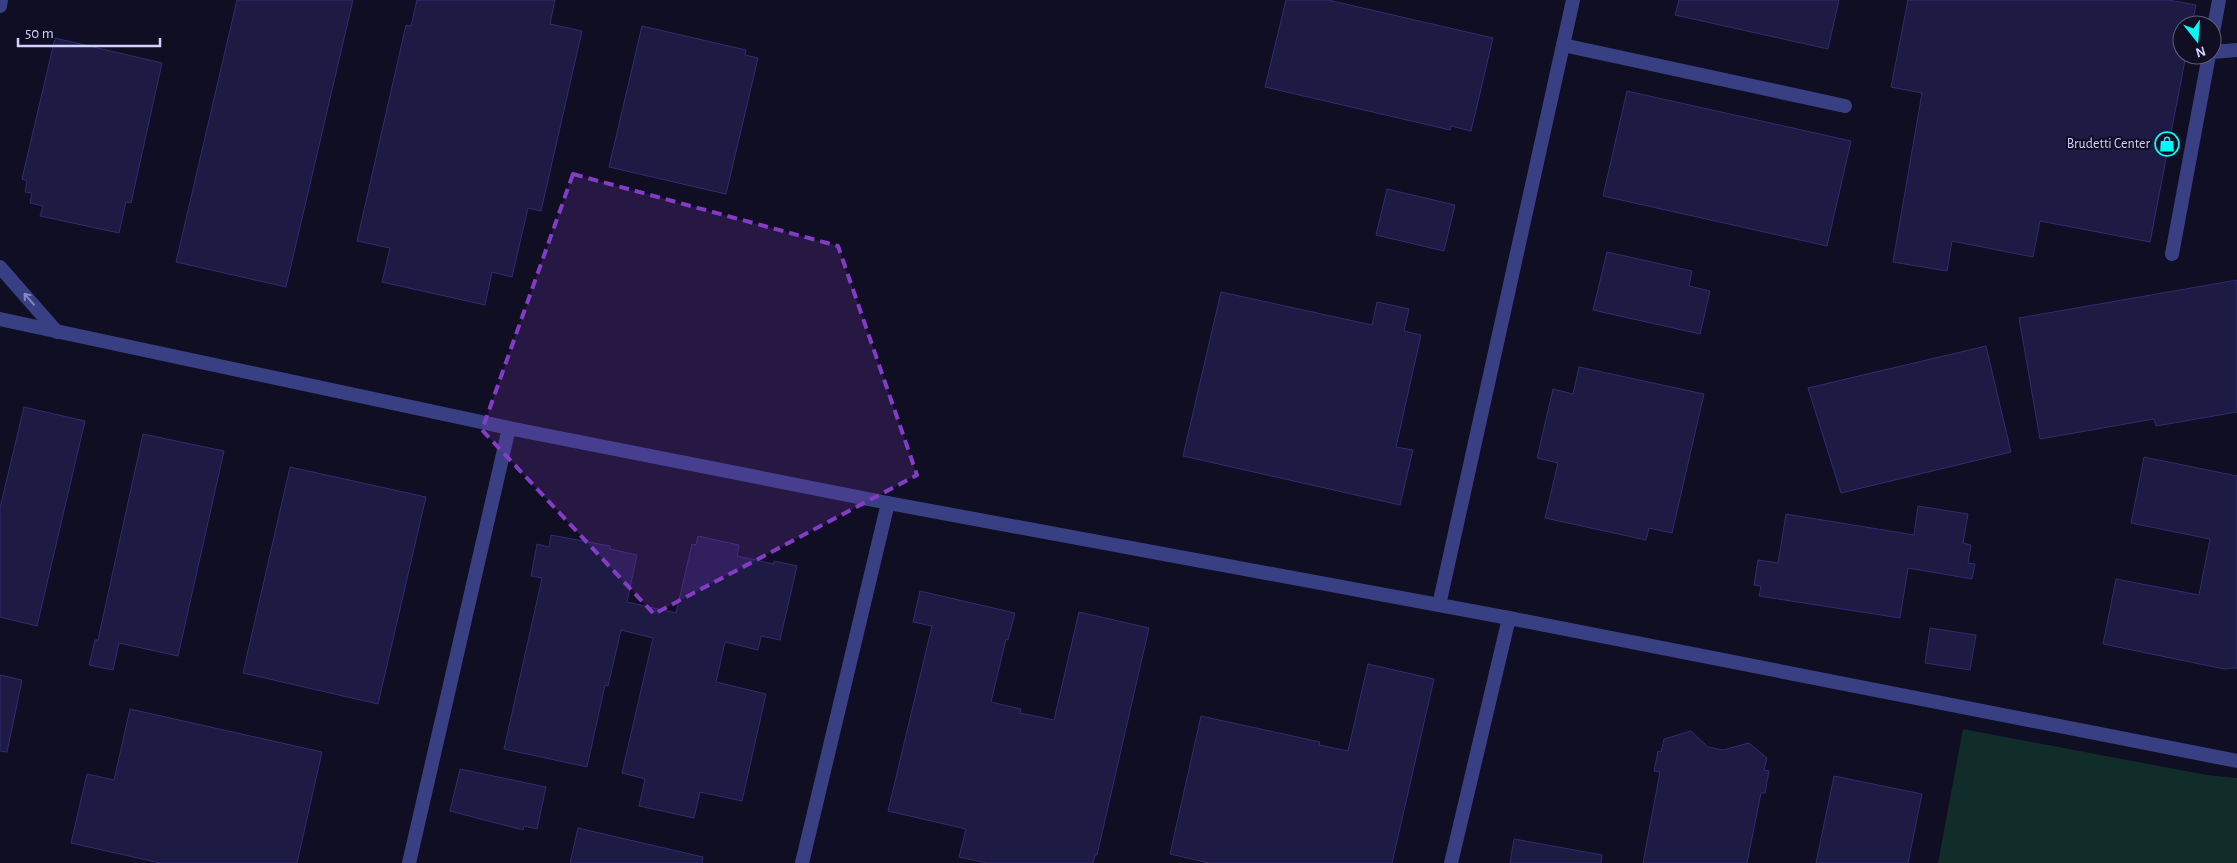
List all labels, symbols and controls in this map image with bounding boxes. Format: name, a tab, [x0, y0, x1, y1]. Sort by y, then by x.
scale bar	[18, 15, 160, 47]
north arrow	[2172, 15, 2222, 65]
text: 50 m	[25, 26, 54, 41]
text: N	[2194, 43, 2207, 60]
shop icon: Brudetti Center	[2154, 131, 2180, 157]
place label: Brudetti Center	[2067, 137, 2150, 151]
one-way arrow	[23, 293, 34, 306]

